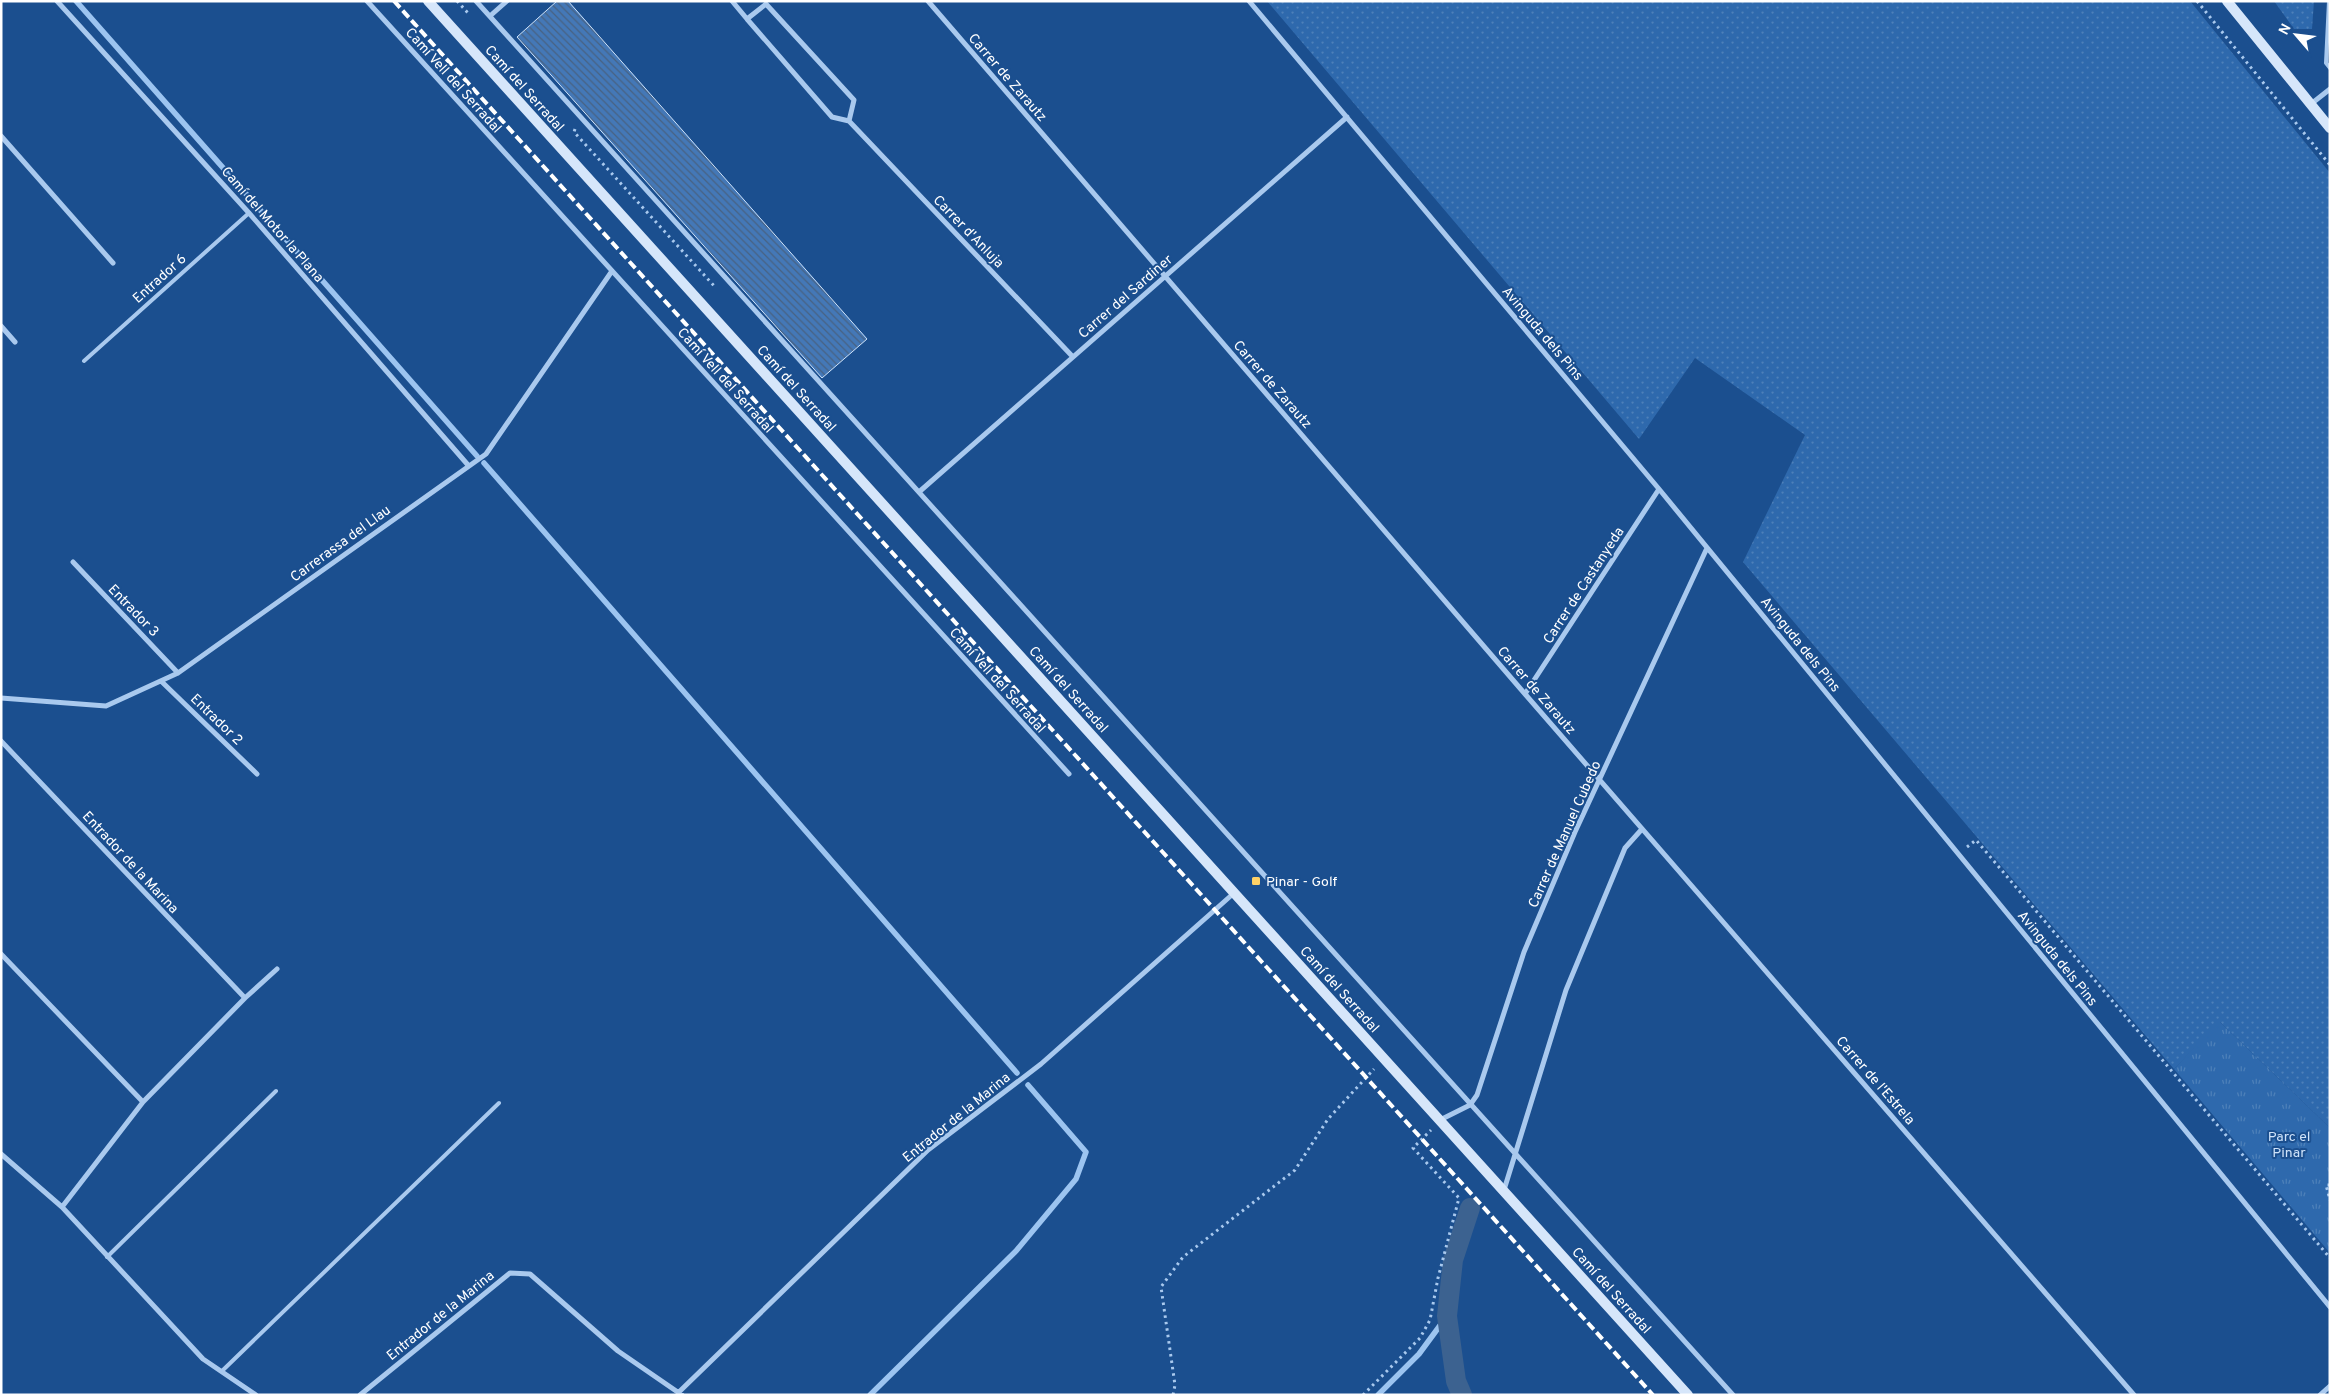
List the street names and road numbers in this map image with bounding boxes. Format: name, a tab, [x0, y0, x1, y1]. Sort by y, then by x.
street label: Camí Vell del Serradal	[401, 25, 505, 137]
street label: Carrer de Zarautz	[964, 30, 1050, 126]
street label: Camí del Serradal	[481, 42, 567, 136]
street label: Camí del Motor la Plana	[217, 164, 327, 286]
street label: Carrer d'Anluja	[929, 192, 1007, 272]
street label: Entrador 6	[130, 251, 190, 308]
street label: Carrer del Sardiner	[1075, 251, 1177, 343]
street label: Avinguda dels Pins	[1498, 283, 1586, 384]
street label: Camí Vell del Serradal	[673, 325, 777, 437]
street label: Carrer de Zarautz	[1229, 337, 1315, 433]
street label: Camí del Serradal	[753, 342, 839, 436]
street label: Carrerassa del Llau	[287, 502, 394, 586]
street label: Carrer de Castanyeda	[1540, 524, 1628, 647]
street label: Entrador 3	[104, 581, 162, 641]
street label: Avinguda dels Pins	[1756, 594, 1843, 696]
street label: Camí Vell del Serradal	[945, 625, 1049, 737]
street label: Camí del Serradal	[1025, 643, 1111, 737]
street label: Carrer de Zarautz	[1493, 643, 1579, 739]
street label: Entrador 2	[186, 691, 246, 749]
street label: Carrer de Manuel Cubedo	[1525, 758, 1606, 911]
street label: Entrador de la Marina	[78, 808, 182, 918]
street label: Avinguda dels Pins	[2013, 908, 2100, 1010]
street label: Camí del Serradal	[1296, 943, 1382, 1037]
street label: Carrer de l'Estrela	[1832, 1033, 1918, 1129]
street label: Entrador de la Marina	[900, 1070, 1014, 1167]
street label: Camí del Serradal	[1568, 1244, 1654, 1338]
street label: Entrador de la Marina	[384, 1268, 498, 1365]

